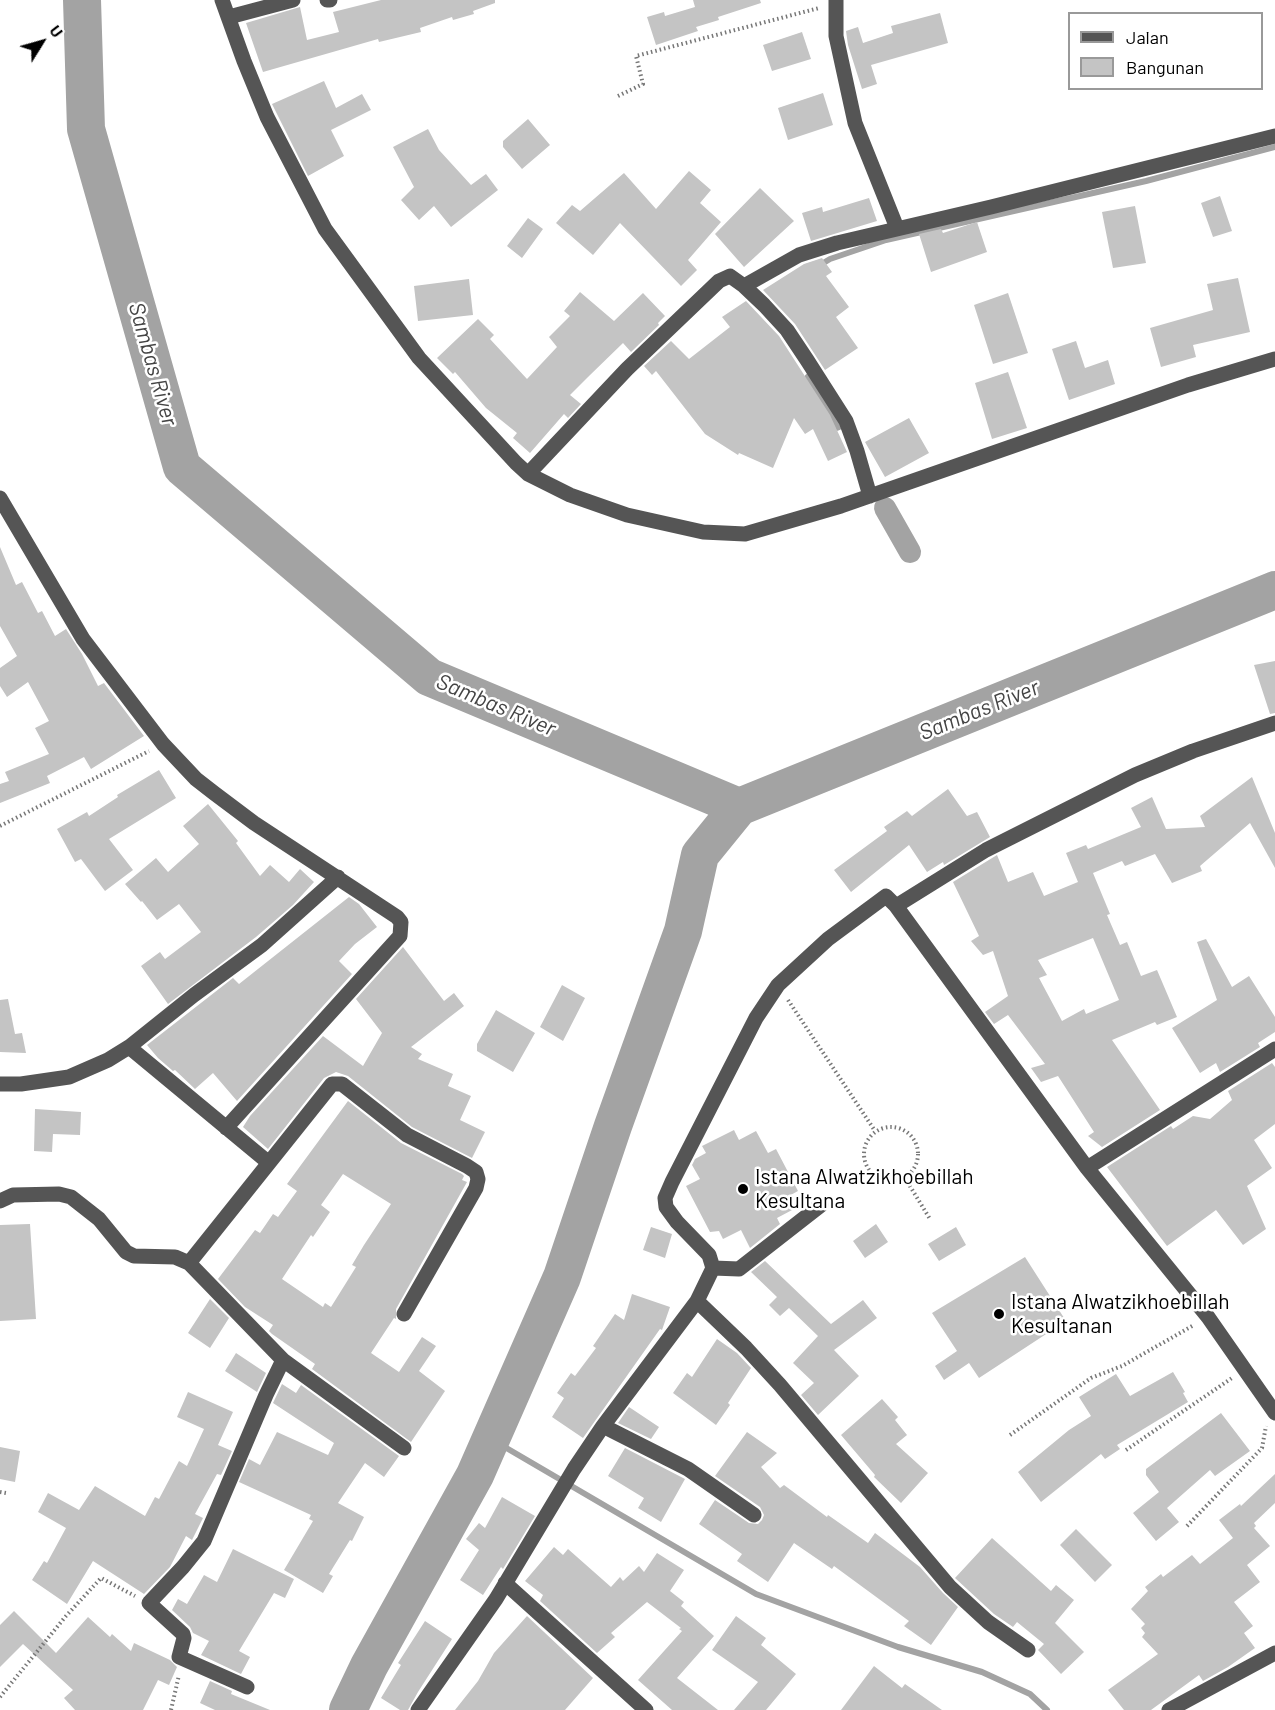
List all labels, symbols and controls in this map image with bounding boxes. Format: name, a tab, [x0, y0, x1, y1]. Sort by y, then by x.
north arrow	[12, 12, 72, 72]
legend	[1068, 12, 1263, 90]
text: U	[46, 21, 67, 41]
text: Jalan	[1126, 26, 1169, 48]
text: Bangunan	[1126, 56, 1204, 78]
water label: Sambas River	[123, 299, 183, 429]
water label: Sambas River	[432, 668, 560, 742]
water label: Sambas River	[915, 674, 1043, 746]
place label: Istana Alwatzikhoebillah Kesultana	[755, 1164, 973, 1214]
marker: Istana Alwatzikhoebillah Kesultana	[736, 1182, 750, 1196]
place label: Istana Alwatzikhoebillah Kesultanan	[1011, 1289, 1229, 1339]
marker: Istana Alwatzikhoebillah Kesultanan	[992, 1307, 1006, 1321]

